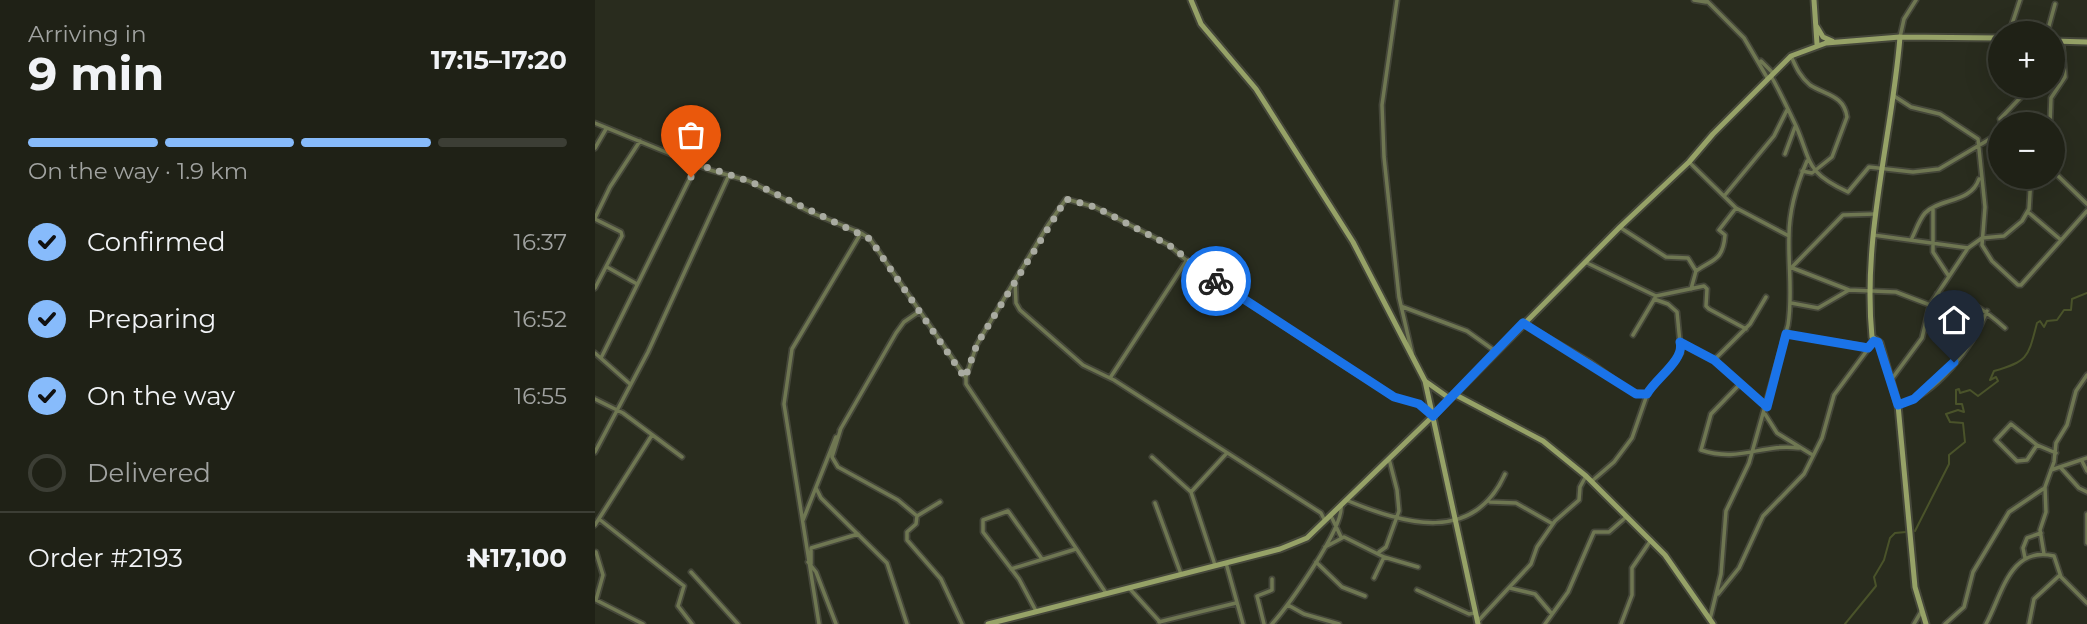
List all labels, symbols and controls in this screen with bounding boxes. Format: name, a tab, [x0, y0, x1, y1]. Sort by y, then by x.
text: Arriving in	[28, 20, 147, 48]
map controls	[1988, 21, 2065, 189]
button: +	[1988, 21, 2065, 98]
text: 17:15–17:20	[431, 44, 567, 76]
text: 9 min	[28, 45, 164, 102]
pin	[661, 105, 721, 177]
button: −	[1988, 112, 2065, 189]
icon: bag	[672, 116, 710, 154]
text: On the way · 1.9 km	[28, 157, 248, 185]
icon: check	[28, 223, 66, 261]
text: Confirmed	[87, 226, 226, 258]
text: 16:37	[514, 228, 567, 256]
courier	[1181, 246, 1251, 316]
icon: bike	[1197, 262, 1235, 300]
pin	[1924, 290, 1984, 362]
icon: check	[28, 300, 66, 338]
icon: home	[1935, 301, 1973, 339]
text: Preparing	[87, 303, 216, 335]
text: 16:52	[514, 305, 567, 333]
icon: check	[28, 377, 66, 415]
text: On the way	[87, 380, 235, 412]
text: 16:55	[514, 382, 567, 410]
text: Delivered	[87, 457, 211, 489]
text: Order #2193	[28, 542, 183, 574]
text: ₦17,100	[467, 542, 567, 574]

